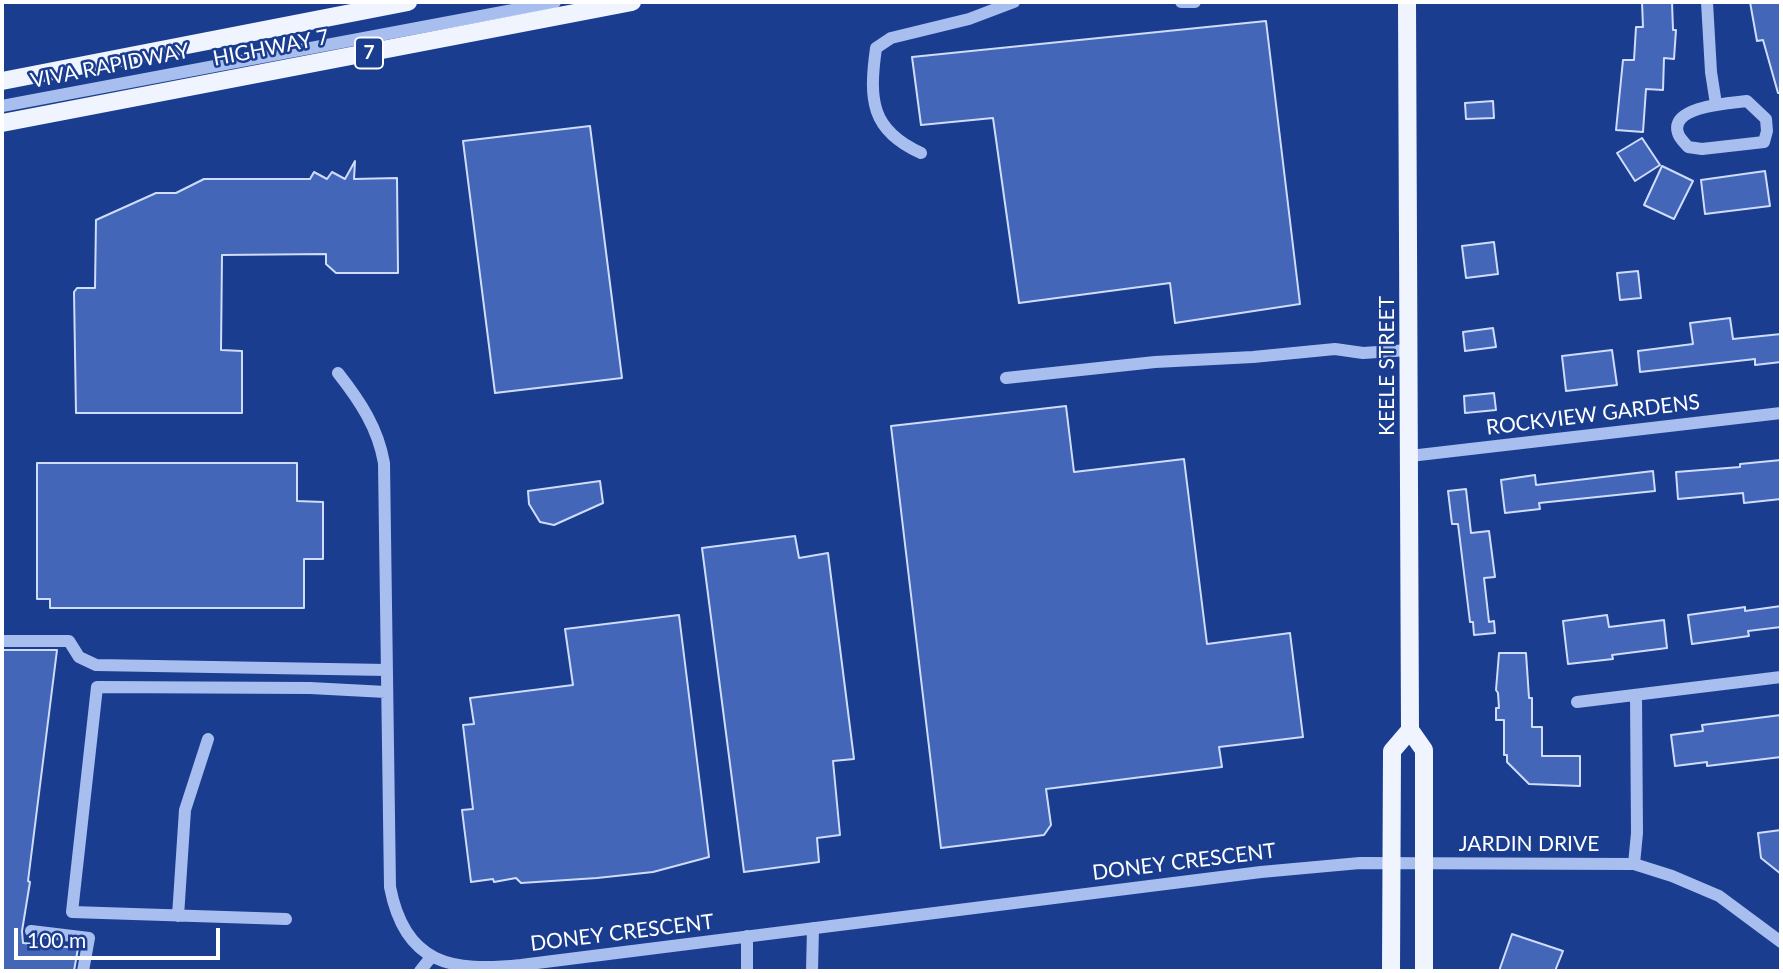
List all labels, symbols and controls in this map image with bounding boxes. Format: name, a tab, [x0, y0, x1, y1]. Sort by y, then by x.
street label: HIGHWAY 7	[211, 24, 331, 72]
street label: VIVA RAPIDWAY	[29, 38, 191, 94]
road number: 7	[355, 38, 383, 68]
street label: KEELE STREET	[1374, 296, 1400, 436]
street label: ROCKVIEW GARDENS	[1485, 389, 1701, 441]
street label: JARDIN DRIVE	[1459, 831, 1599, 857]
street label: DONEY CRESCENT	[1091, 838, 1277, 886]
street label: DONEY CRESCENT	[529, 909, 715, 957]
scale bar	[18, 914, 224, 958]
text: 100 m	[27, 927, 86, 952]

